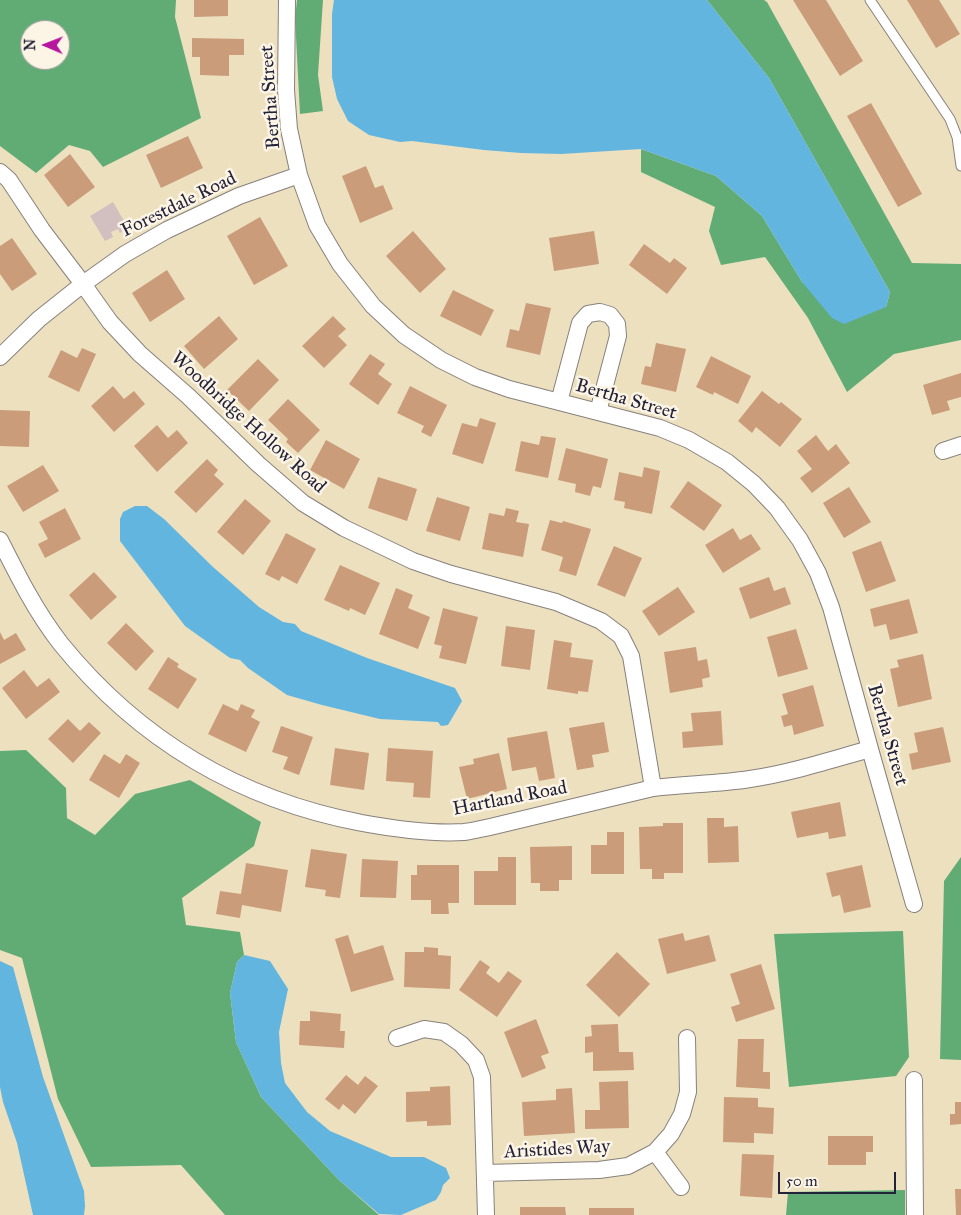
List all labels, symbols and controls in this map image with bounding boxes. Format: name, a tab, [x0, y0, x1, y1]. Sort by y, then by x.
north arrow	[20, 20, 70, 70]
text: N	[22, 39, 39, 51]
street label: Bertha Street	[256, 44, 286, 150]
street label: Forestdale Road	[118, 167, 240, 243]
street label: Woodbridge Hollow Road	[166, 347, 330, 499]
street label: Bertha Street	[573, 375, 679, 425]
street label: Bertha Street	[862, 682, 912, 788]
street label: Hartland Road	[451, 777, 569, 821]
street label: Aristides Way	[503, 1136, 611, 1164]
scale bar	[781, 1162, 898, 1194]
text: 50 m	[786, 1172, 818, 1190]

